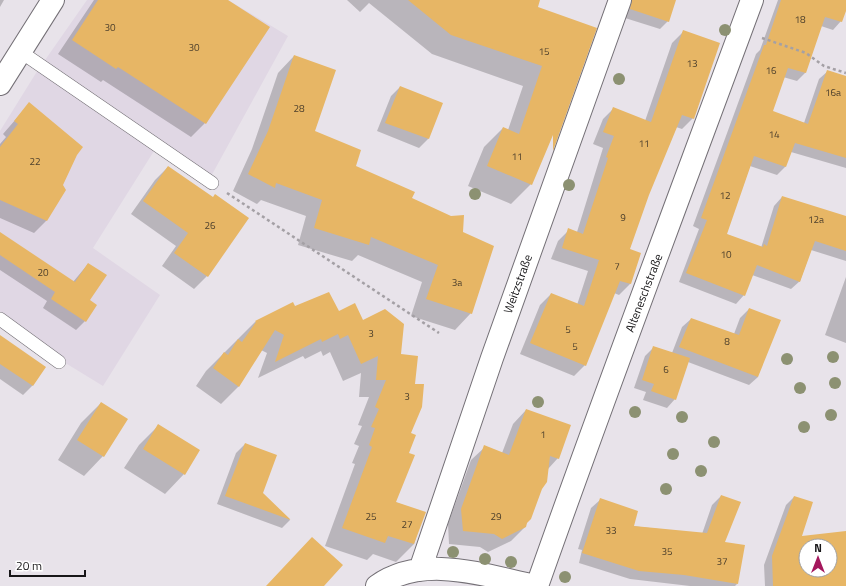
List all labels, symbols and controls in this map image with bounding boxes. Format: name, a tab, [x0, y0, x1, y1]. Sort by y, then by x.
house number: 18	[794, 12, 806, 27]
house number: 30	[104, 20, 116, 35]
house number: 30	[188, 40, 200, 55]
house number: 15	[538, 44, 550, 59]
house number: 13	[686, 56, 698, 71]
house number: 16	[765, 63, 777, 78]
house number: 16a	[825, 85, 841, 100]
house number: 28	[293, 101, 305, 116]
house number: 14	[768, 127, 780, 142]
house number: 11	[638, 136, 650, 151]
house number: 11	[511, 149, 523, 164]
house number: 22	[29, 154, 41, 169]
house number: 12	[719, 188, 731, 203]
house number: 9	[620, 210, 626, 225]
house number: 12a	[808, 212, 824, 227]
house number: 26	[204, 218, 216, 233]
house number: 10	[720, 247, 732, 262]
street label: Alteneschstraße	[620, 251, 667, 335]
street label: Weitzstraße	[498, 252, 537, 316]
house number: 7	[614, 259, 620, 274]
house number: 20	[37, 265, 49, 280]
house number: 3a	[452, 275, 462, 290]
house number: 5	[565, 322, 571, 337]
house number: 3	[368, 326, 374, 341]
house number: 8	[724, 334, 730, 349]
house number: 5	[572, 339, 578, 354]
house number: 6	[663, 362, 669, 377]
house number: 3	[404, 389, 410, 404]
house number: 1	[540, 427, 546, 442]
house number: 25	[365, 509, 377, 524]
house number: 29	[490, 509, 502, 524]
house number: 27	[401, 517, 413, 532]
house number: 33	[605, 523, 617, 538]
north arrow	[798, 538, 838, 578]
text: N	[814, 540, 822, 556]
house number: 35	[661, 544, 673, 559]
scale bar	[10, 552, 85, 578]
house number: 37	[716, 554, 728, 569]
text: 20 m	[16, 556, 42, 575]

